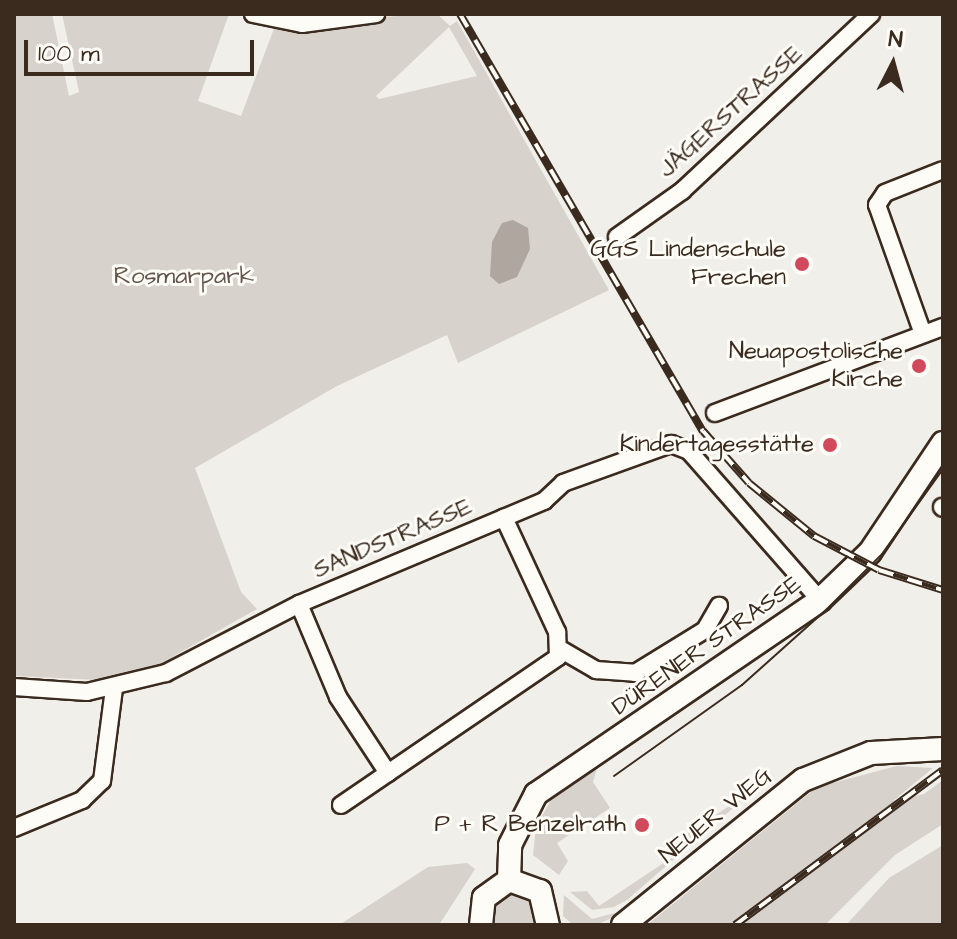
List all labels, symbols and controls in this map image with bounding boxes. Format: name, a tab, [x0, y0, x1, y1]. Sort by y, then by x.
text: N	[887, 23, 904, 56]
scale bar	[28, 24, 258, 74]
north arrow	[853, 24, 933, 104]
text: 100 m	[38, 37, 100, 71]
street label: JÄGERSTRASSE	[653, 40, 809, 184]
place label: GGS Lindenschule Frechen	[590, 236, 786, 292]
marker: GGS Lindenschule Frechen	[793, 255, 811, 273]
park label: Rosmarpark	[114, 263, 254, 291]
place label: Neuapostolische Kirche	[729, 338, 903, 394]
marker: Neuapostolische Kirche	[910, 357, 928, 375]
place label: Kindertagesstätte	[620, 431, 814, 459]
marker: Kindertagesstätte	[821, 436, 839, 454]
street label: SANDSTRASSE	[309, 493, 477, 585]
street label: DÜRENER STRASSE	[607, 570, 807, 722]
street label: NEUER WEG	[654, 762, 778, 870]
place label: P + R Benzelrath	[434, 811, 626, 839]
marker: P + R Benzelrath	[633, 816, 651, 834]

